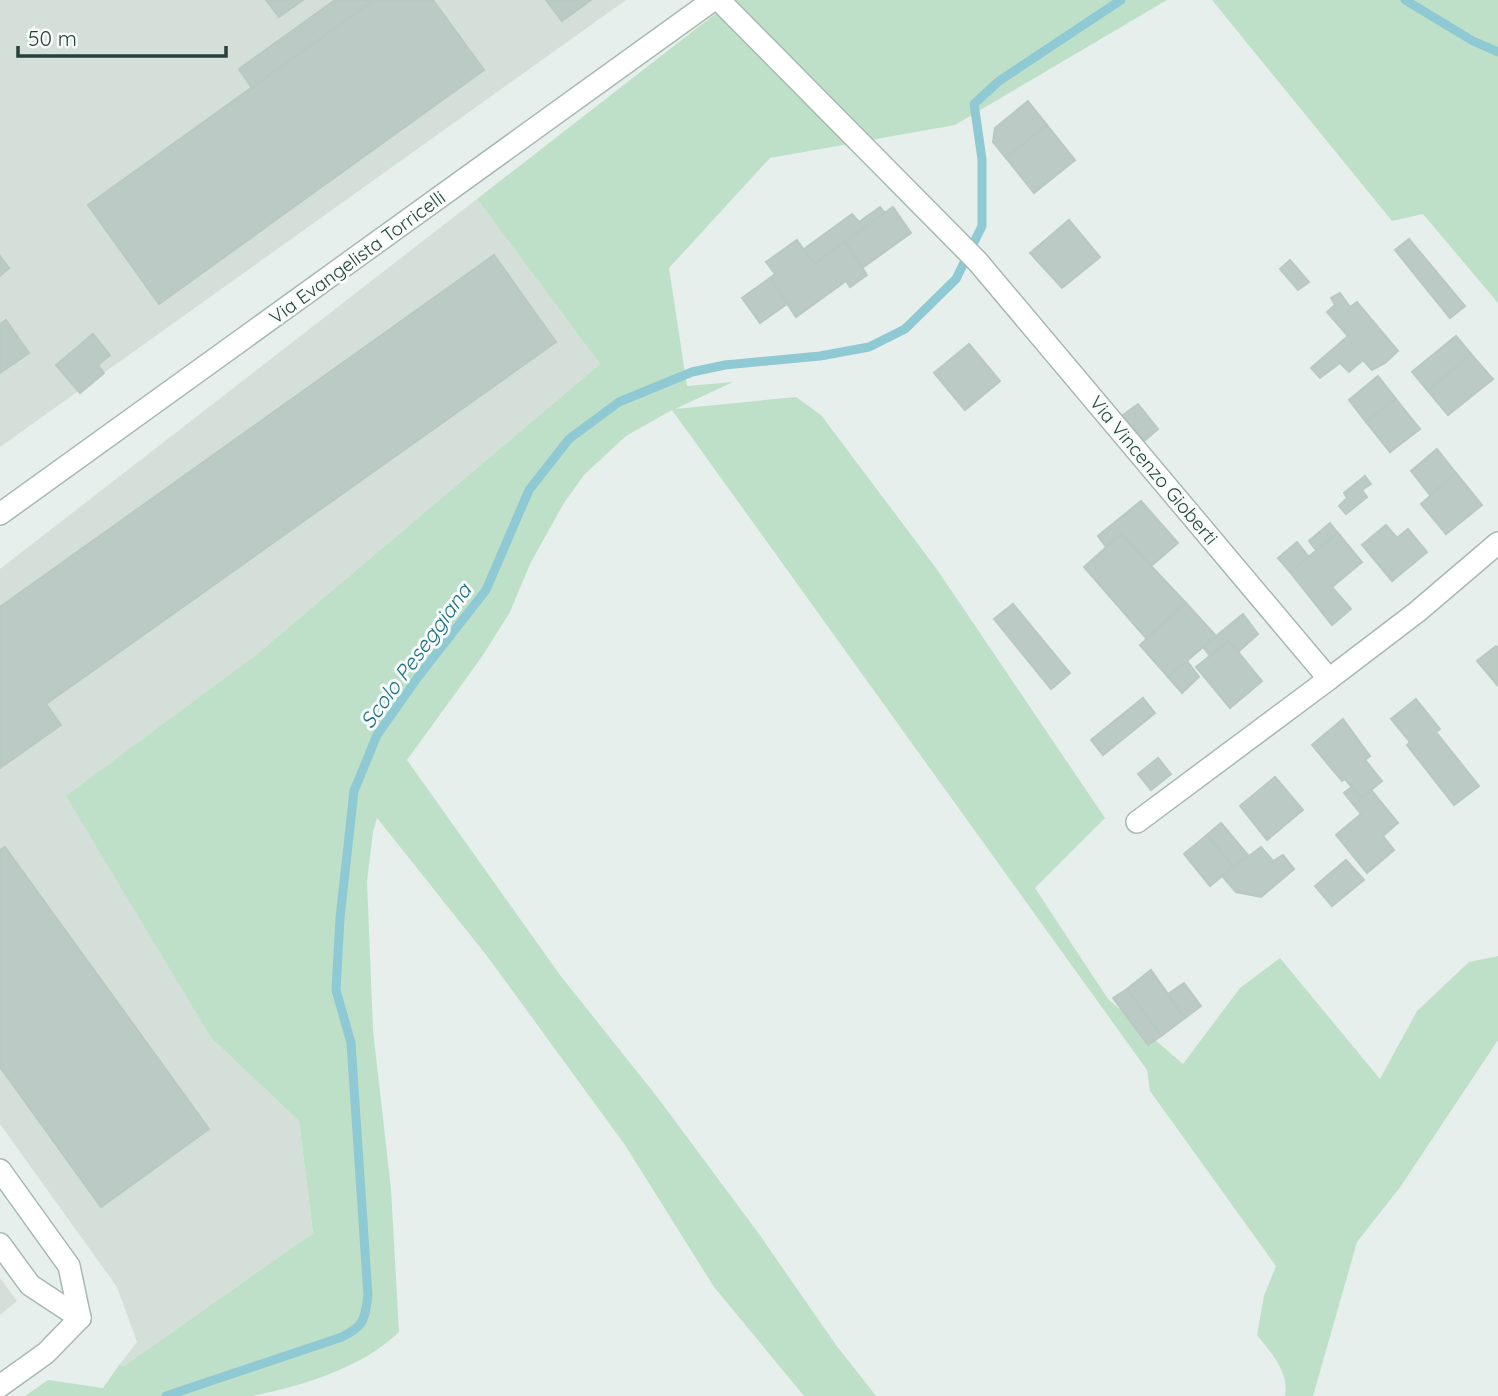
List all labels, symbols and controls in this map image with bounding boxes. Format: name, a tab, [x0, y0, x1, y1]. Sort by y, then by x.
scale bar	[18, 14, 226, 58]
text: 50 m	[28, 25, 77, 51]
street label: Via Evangelista Torricelli	[264, 185, 450, 329]
street label: Via Vincenzo Gioberti	[1085, 391, 1223, 549]
water label: Scolo Peseggiana	[354, 577, 477, 733]

